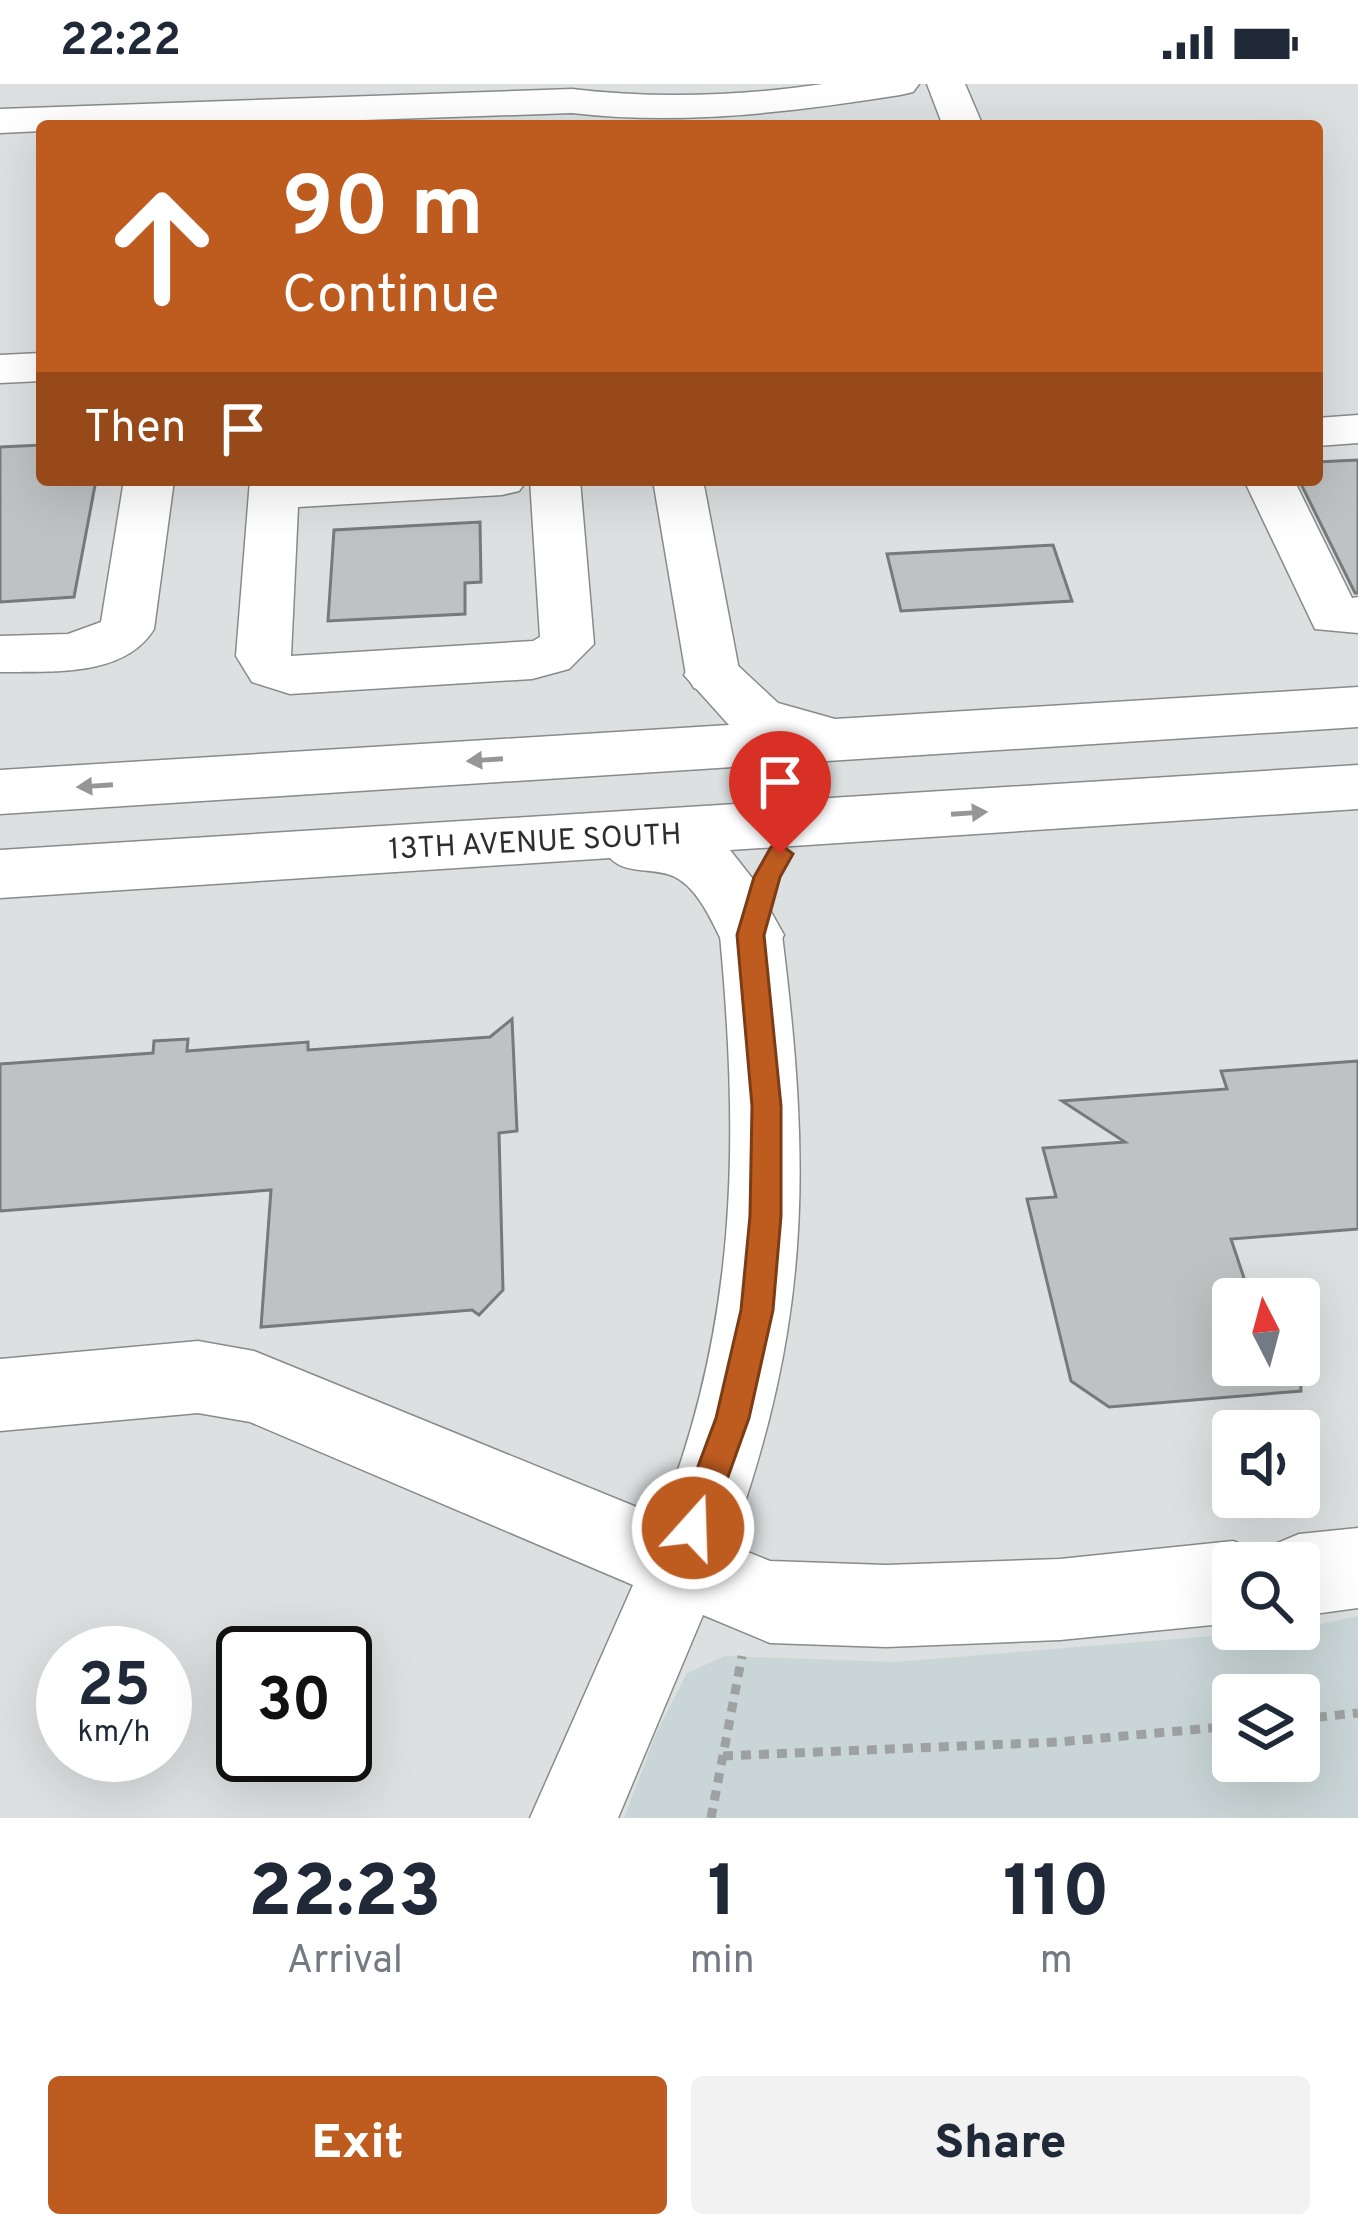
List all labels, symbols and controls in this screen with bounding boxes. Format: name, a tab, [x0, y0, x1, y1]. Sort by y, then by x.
text: 22:22	[60, 14, 181, 71]
text: 90 m	[282, 159, 484, 265]
icon: ahead	[84, 168, 240, 324]
text: Continue	[282, 263, 499, 332]
icon: arrive	[210, 396, 276, 462]
text: Then	[84, 401, 186, 458]
pin	[729, 731, 831, 854]
icon: arrive	[747, 749, 813, 815]
one-way arrow	[465, 750, 503, 769]
one-way arrow	[76, 776, 113, 795]
one-way arrow	[951, 803, 988, 822]
street label: 13TH AVENUE SOUTH	[388, 817, 683, 870]
north arrow	[1212, 1278, 1320, 1386]
map controls	[1212, 1278, 1320, 1782]
button: sound	[1212, 1410, 1320, 1518]
position arrow	[630, 1465, 756, 1591]
button: search	[1212, 1542, 1320, 1650]
speed limit sign: 30	[216, 1626, 372, 1782]
text: 25	[77, 1651, 151, 1727]
button: layers	[1212, 1674, 1320, 1782]
text: km/h	[78, 1715, 150, 1752]
text: 22:23	[248, 1850, 441, 1942]
text: 1	[707, 1850, 737, 1942]
text: 110	[1003, 1850, 1110, 1942]
text: Arrival	[287, 1938, 403, 1987]
text: min	[690, 1938, 755, 1987]
text: m	[1040, 1938, 1073, 1987]
button: Exit	[48, 2076, 667, 2214]
button: Share	[691, 2076, 1310, 2214]

